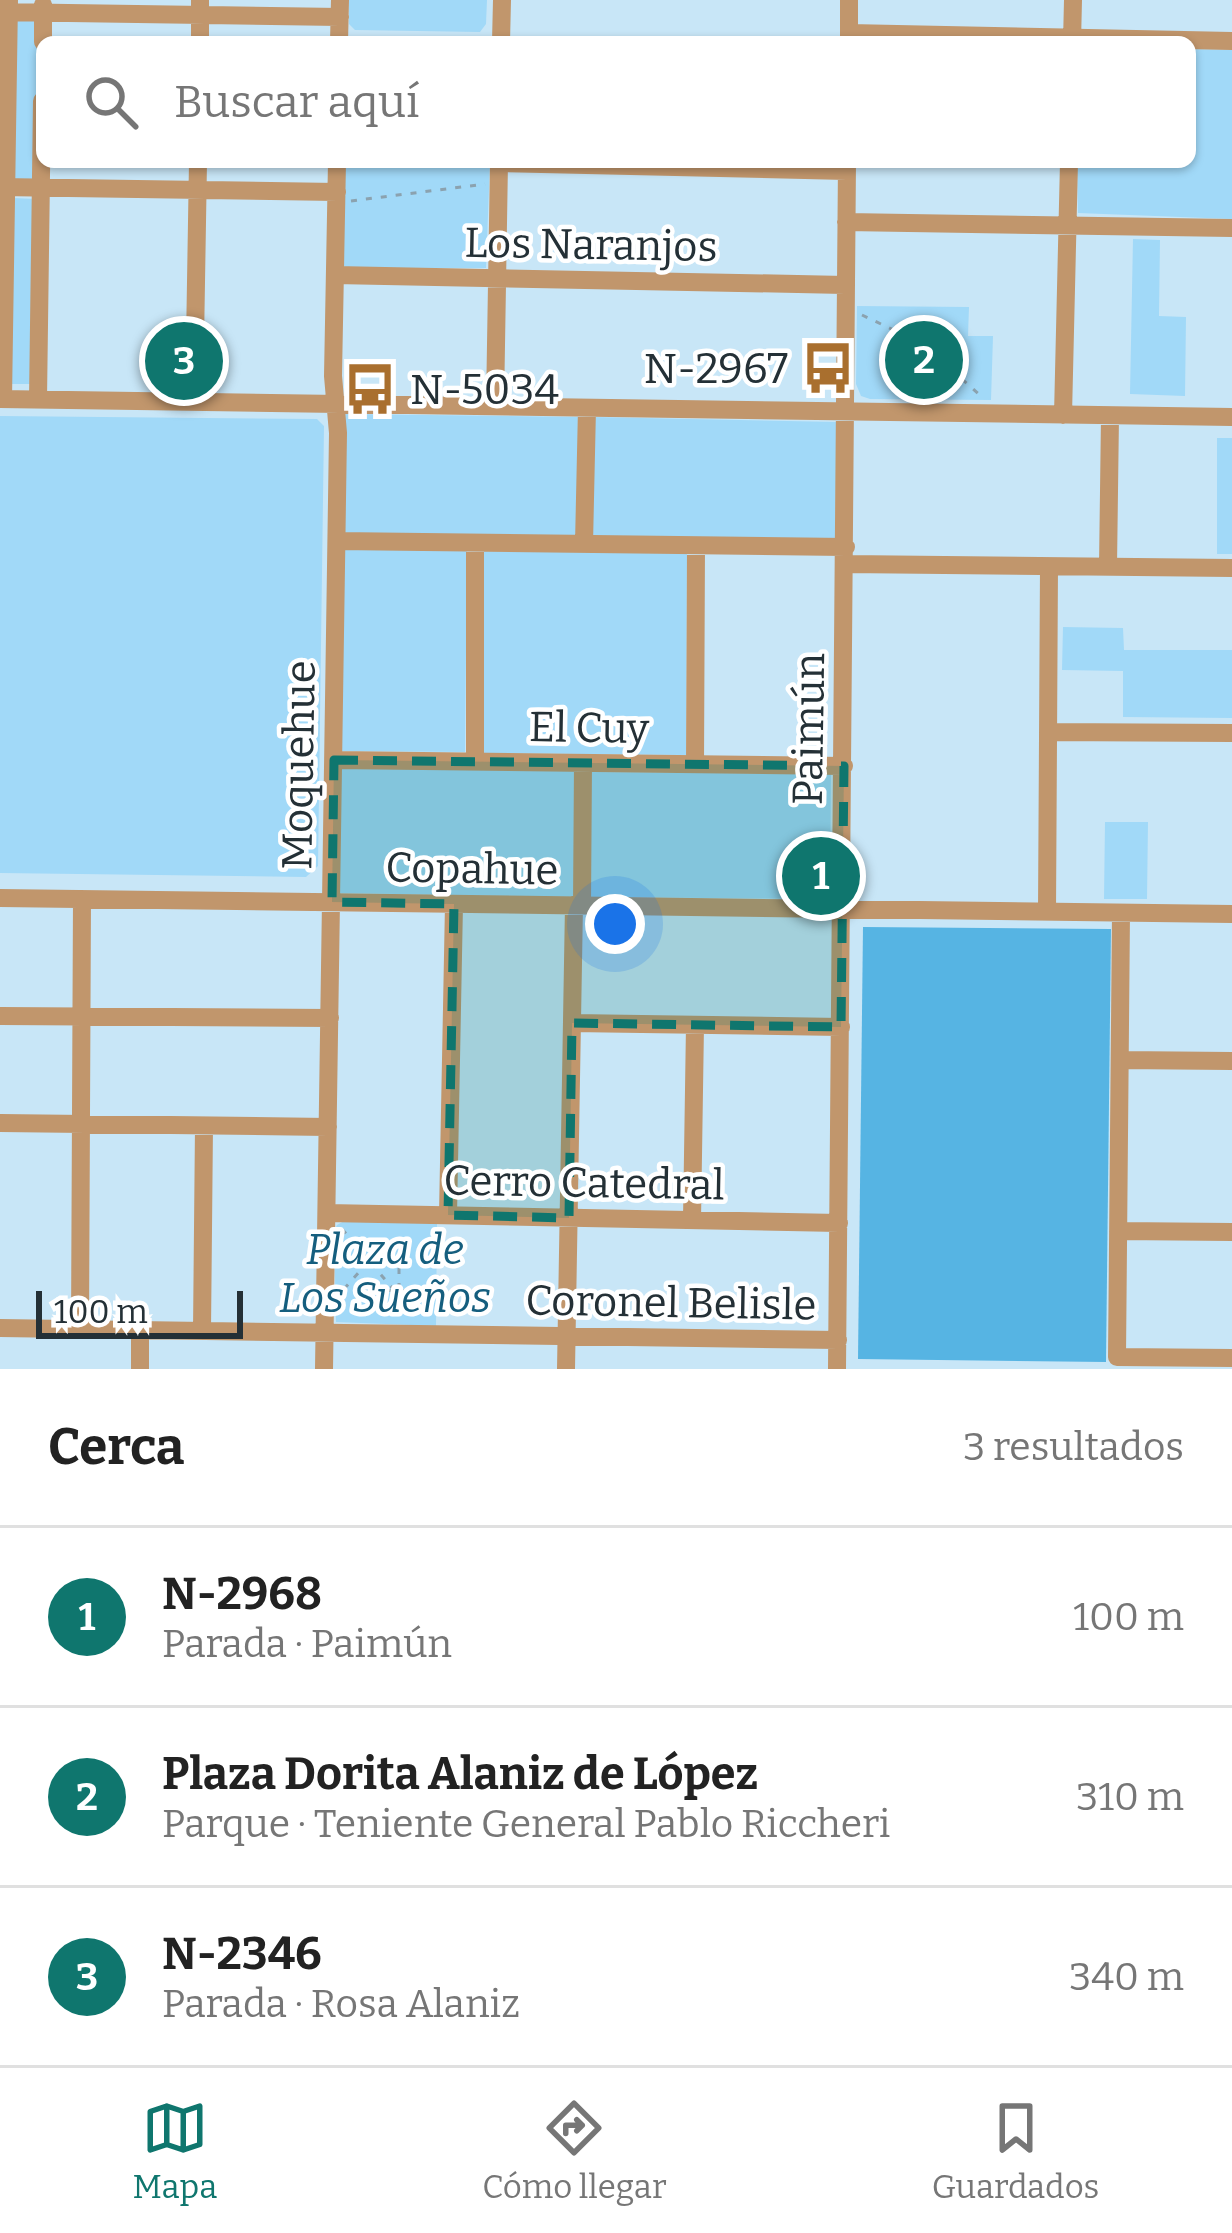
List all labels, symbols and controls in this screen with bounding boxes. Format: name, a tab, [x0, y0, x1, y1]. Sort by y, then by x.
search box	[36, 36, 1196, 168]
icon: search	[78, 69, 144, 135]
text: Buscar aquí	[174, 75, 419, 129]
street label: Los Naranjos	[464, 218, 718, 272]
pin: 2	[885, 315, 963, 405]
pin: 3	[145, 316, 223, 406]
bus stop icon: N-2967	[799, 339, 857, 397]
place label: N-2967	[644, 344, 788, 394]
bus stop icon: N-5034	[341, 360, 399, 418]
place label: N-5034	[410, 365, 559, 415]
street label: Paimún	[783, 653, 835, 806]
street label: Moquehue	[272, 660, 326, 870]
street label: El Cuy	[529, 702, 650, 754]
pin: 1	[782, 831, 860, 921]
street label: Copahue	[385, 842, 559, 896]
your location	[585, 894, 645, 954]
street label: Cerro Catedral	[443, 1156, 725, 1210]
park label: Plaza de Los Sueños	[279, 1225, 491, 1323]
street label: Coronel Belisle	[525, 1275, 817, 1331]
scale bar	[36, 1285, 243, 1338]
text: 100 m	[54, 1292, 148, 1332]
text: Cerca	[48, 1416, 184, 1478]
text: 3 resultados	[963, 1424, 1184, 1470]
text: N-2968	[162, 1567, 322, 1621]
text: 1	[79, 1594, 95, 1640]
text: 100 m	[1073, 1594, 1184, 1640]
text: Parada · Paimún	[162, 1621, 452, 1667]
text: Plaza Dorita Alaniz de López	[162, 1747, 758, 1801]
text: 2	[76, 1774, 98, 1820]
text: 310 m	[1076, 1774, 1184, 1820]
text: Parque · Teniente General Pablo Riccheri	[162, 1801, 890, 1847]
text: N-2346	[162, 1927, 322, 1981]
text: 3	[76, 1954, 98, 2000]
text: 340 m	[1069, 1954, 1184, 2000]
text: Parada · Rosa Alaniz	[162, 1981, 520, 2027]
tab: Mapa	[133, 2095, 217, 2207]
tab: Cómo llegar	[482, 2095, 667, 2207]
tab: Guardados	[932, 2095, 1099, 2207]

